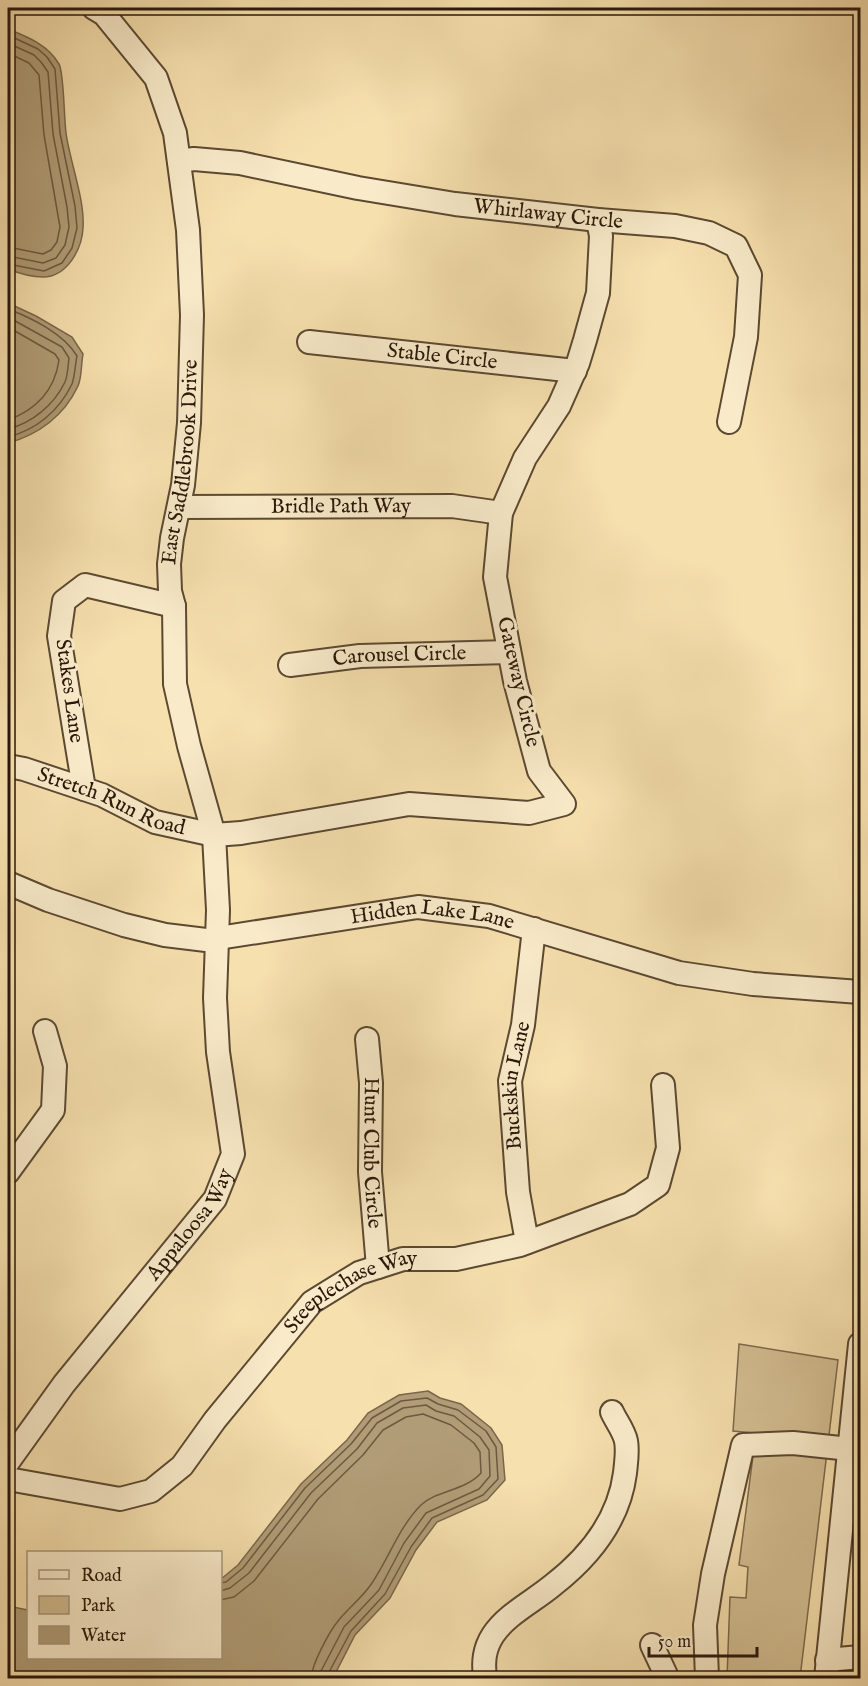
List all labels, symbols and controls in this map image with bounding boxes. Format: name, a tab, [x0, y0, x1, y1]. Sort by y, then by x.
street label: Whirlaway Circle	[472, 193, 624, 235]
street label: Stable Circle	[386, 337, 499, 376]
street label: East Saddlebrook Drive	[156, 359, 204, 566]
street label: Bridle Path Way	[271, 493, 412, 520]
street label: Gateway Circle	[490, 614, 546, 750]
street label: Stakes Lane	[48, 637, 90, 745]
street label: Carousel Circle	[331, 640, 467, 673]
street label: Stretch Run Road	[34, 761, 189, 842]
street label: Hidden Lake Lane	[348, 893, 518, 936]
street label: Buckskin Lane	[497, 1018, 537, 1151]
street label: Hunt Club Circle	[356, 1077, 388, 1230]
street label: Appaloosa Way	[140, 1164, 240, 1287]
street label: Steeplechase Way	[278, 1245, 418, 1339]
legend	[27, 1551, 222, 1659]
text: Road	[81, 1565, 122, 1588]
text: Park	[81, 1595, 116, 1618]
scale bar	[649, 1620, 757, 1658]
text: Water	[81, 1625, 126, 1648]
text: 50 m	[658, 1631, 691, 1654]

